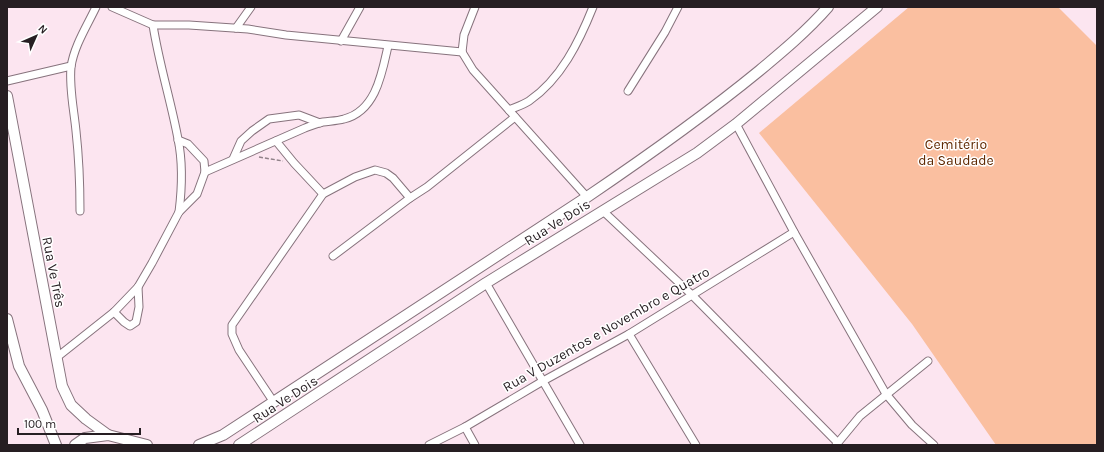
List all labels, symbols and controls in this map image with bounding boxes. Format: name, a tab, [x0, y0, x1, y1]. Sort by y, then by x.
north arrow	[16, 16, 56, 56]
text: N	[35, 22, 50, 37]
park label: Cemitério da Saudade	[918, 136, 994, 169]
street label: Rua Ve Dois	[521, 195, 593, 249]
street label: Rua Ve Três	[38, 235, 69, 309]
street label: Rua V Duzentos e Novembro e Quatro	[500, 263, 713, 396]
street label: Rua Ve Dois	[249, 372, 321, 427]
scale bar	[18, 410, 140, 436]
text: 100 m	[24, 417, 56, 431]

